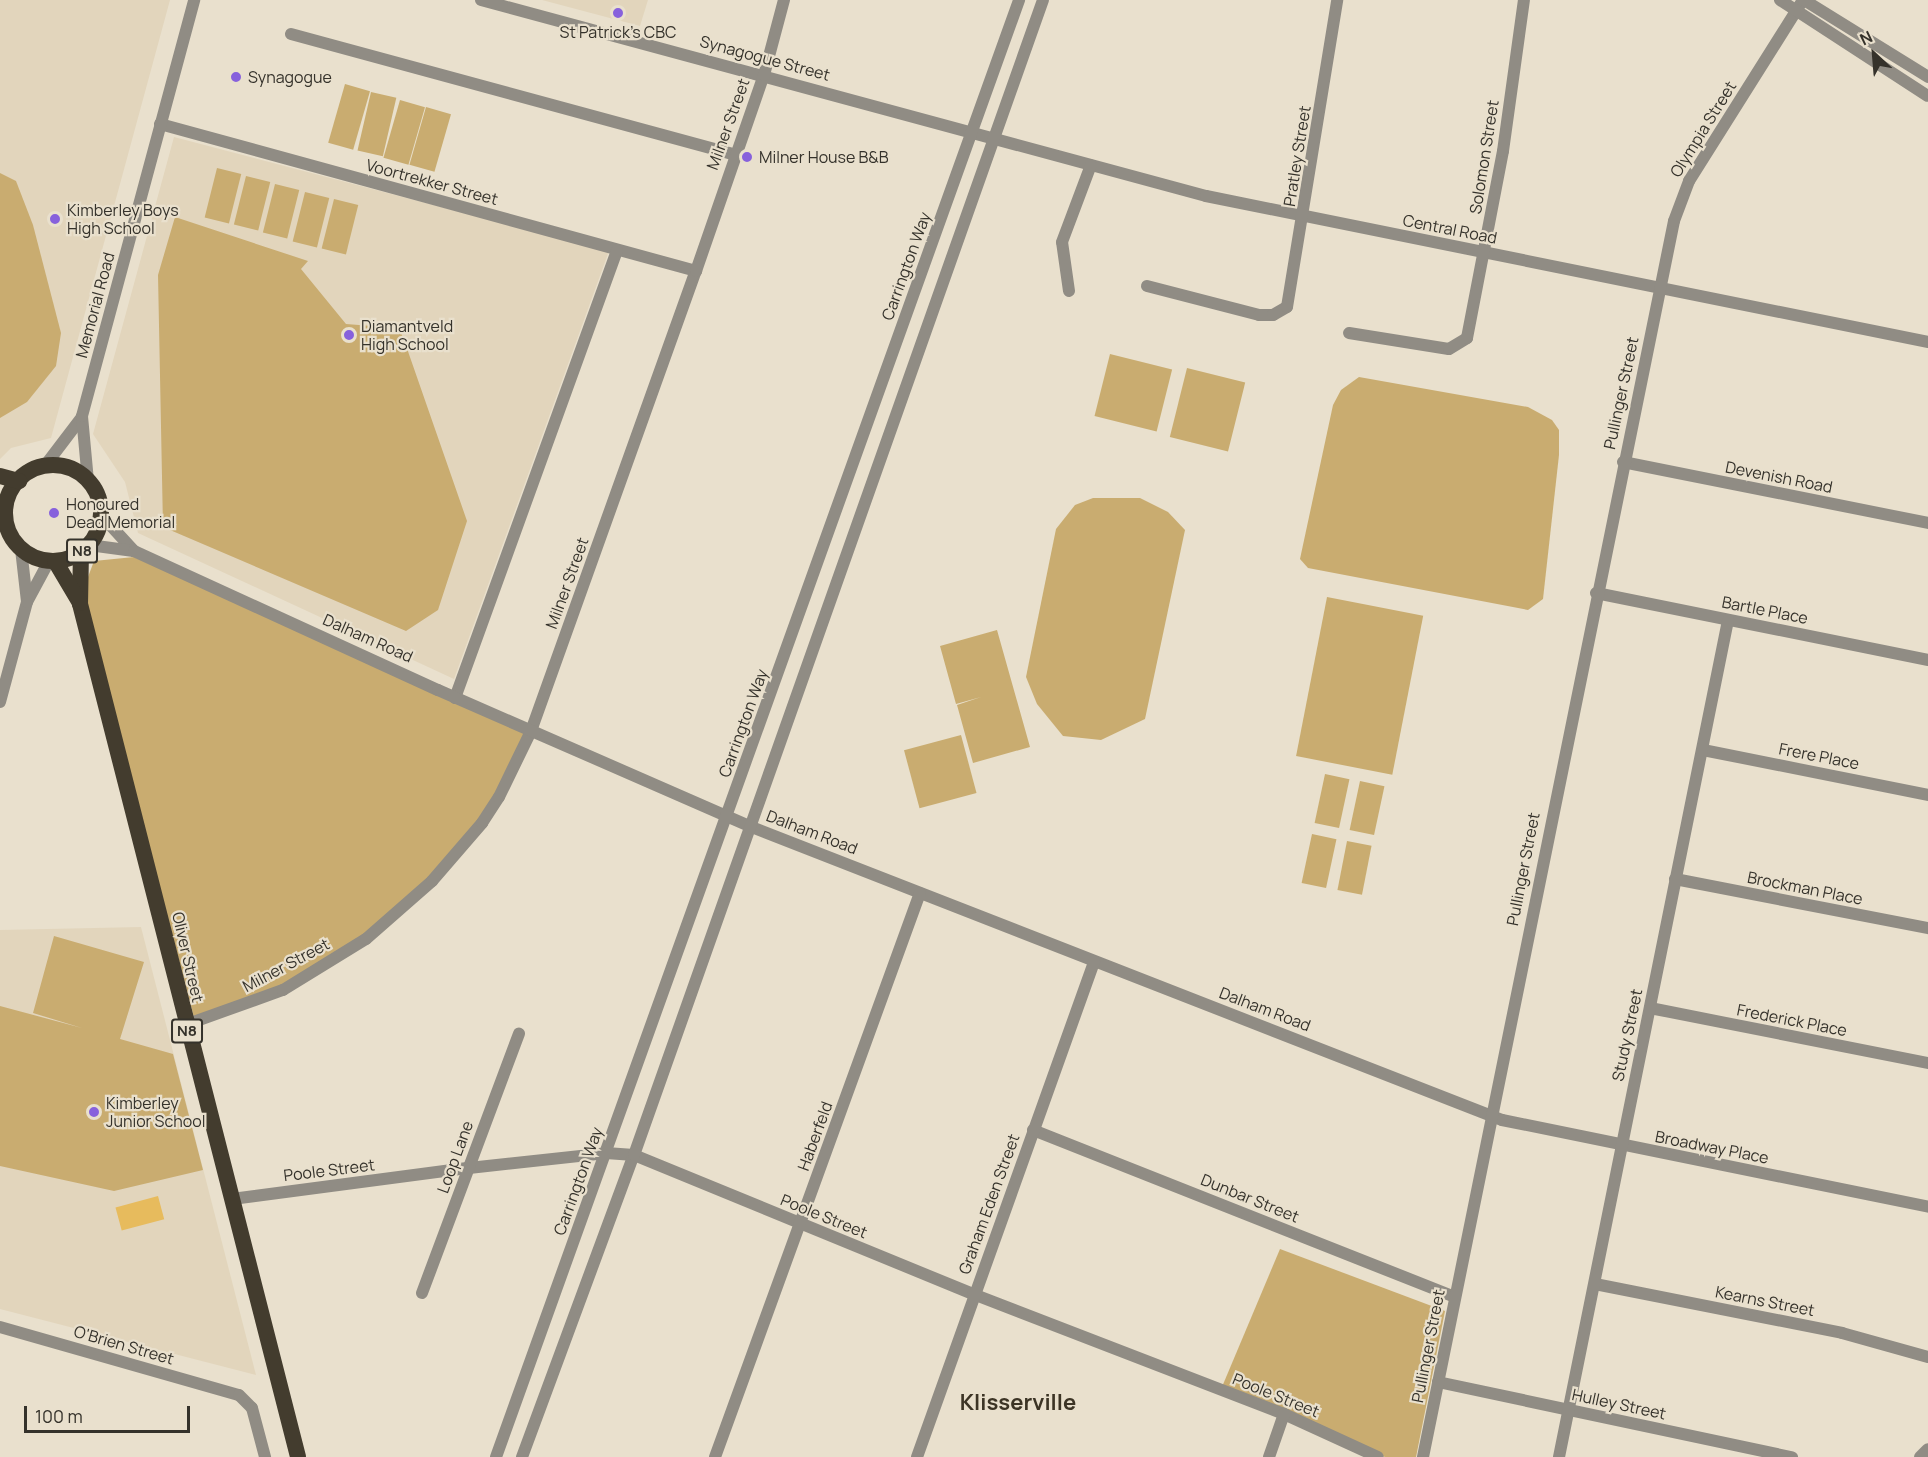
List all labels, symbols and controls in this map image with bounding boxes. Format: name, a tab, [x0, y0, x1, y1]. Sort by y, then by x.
marker: St Patrick's CBC	[611, 6, 625, 20]
place label: St Patrick's CBC	[560, 22, 676, 42]
north arrow	[1844, 24, 1904, 84]
text: N	[1856, 25, 1876, 50]
street label: Synagogue Street	[698, 31, 832, 85]
place label: Synagogue	[248, 67, 332, 87]
marker: Synagogue	[229, 70, 243, 84]
street label: Milner Street	[703, 76, 753, 172]
street label: Olympia Street	[1666, 77, 1740, 181]
street label: Solomon Street	[1466, 99, 1502, 215]
street label: Pratley Street	[1280, 104, 1314, 208]
place label: Milner House B&B	[759, 147, 889, 167]
marker: Milner House B&B	[740, 150, 754, 164]
street label: Voortrekker Street	[364, 155, 500, 209]
place label: Kimberley Boys High School	[67, 200, 179, 238]
street label: Carrington Way	[877, 209, 935, 323]
street label: Central Road	[1401, 210, 1499, 248]
marker: Kimberley Boys High School	[48, 212, 62, 226]
street label: Memorial Road	[72, 250, 118, 360]
place label: Diamantveld High School	[361, 316, 453, 354]
marker: Diamantveld High School	[342, 328, 356, 342]
street label: Pullinger Street	[1600, 335, 1642, 451]
street label: Devenish Road	[1724, 457, 1834, 497]
place label: Honoured Dead Memorial	[66, 494, 175, 532]
marker: Honoured Dead Memorial	[47, 506, 61, 520]
street label: Milner Street	[542, 535, 592, 631]
road number: N8	[66, 539, 98, 563]
street label: Bartle Place	[1720, 592, 1810, 628]
street label: Dalham Road	[320, 610, 416, 666]
street label: Carrington Way	[714, 666, 772, 780]
street label: Frere Place	[1777, 739, 1861, 773]
street label: Dalham Road	[764, 806, 860, 858]
street label: Pullinger Street	[1503, 811, 1543, 927]
street label: Brockman Place	[1746, 867, 1864, 909]
street label: Oliver Street	[168, 910, 208, 1004]
street label: Milner Street	[239, 934, 333, 996]
street label: Dalham Road	[1217, 983, 1313, 1035]
street label: Study Street	[1608, 987, 1646, 1083]
street label: Frederick Place	[1735, 1000, 1849, 1040]
road number: N8	[170, 1019, 204, 1043]
place label: Kimberley Junior School	[106, 1093, 205, 1131]
street label: Haberfeld	[794, 1099, 836, 1173]
marker: Kimberley Junior School	[87, 1105, 101, 1119]
street label: Loop Lane	[433, 1118, 477, 1196]
street label: Carrington Way	[549, 1124, 607, 1238]
street label: Broadway Place	[1654, 1127, 1770, 1167]
street label: Graham Eden Street	[955, 1131, 1023, 1277]
street label: Poole Street	[282, 1155, 376, 1185]
street label: Dunbar Street	[1198, 1170, 1302, 1226]
street label: Poole Street	[778, 1190, 870, 1242]
street label: Kearns Street	[1714, 1282, 1816, 1320]
street label: Pullinger Street	[1408, 1288, 1448, 1404]
street label: O'Brien Street	[72, 1322, 176, 1368]
street label: Poole Street	[1230, 1369, 1322, 1421]
street label: Hulley Street	[1570, 1385, 1668, 1423]
district label: Klisserville	[960, 1390, 1076, 1416]
scale bar	[27, 1394, 194, 1432]
text: 100 m	[35, 1404, 83, 1428]

